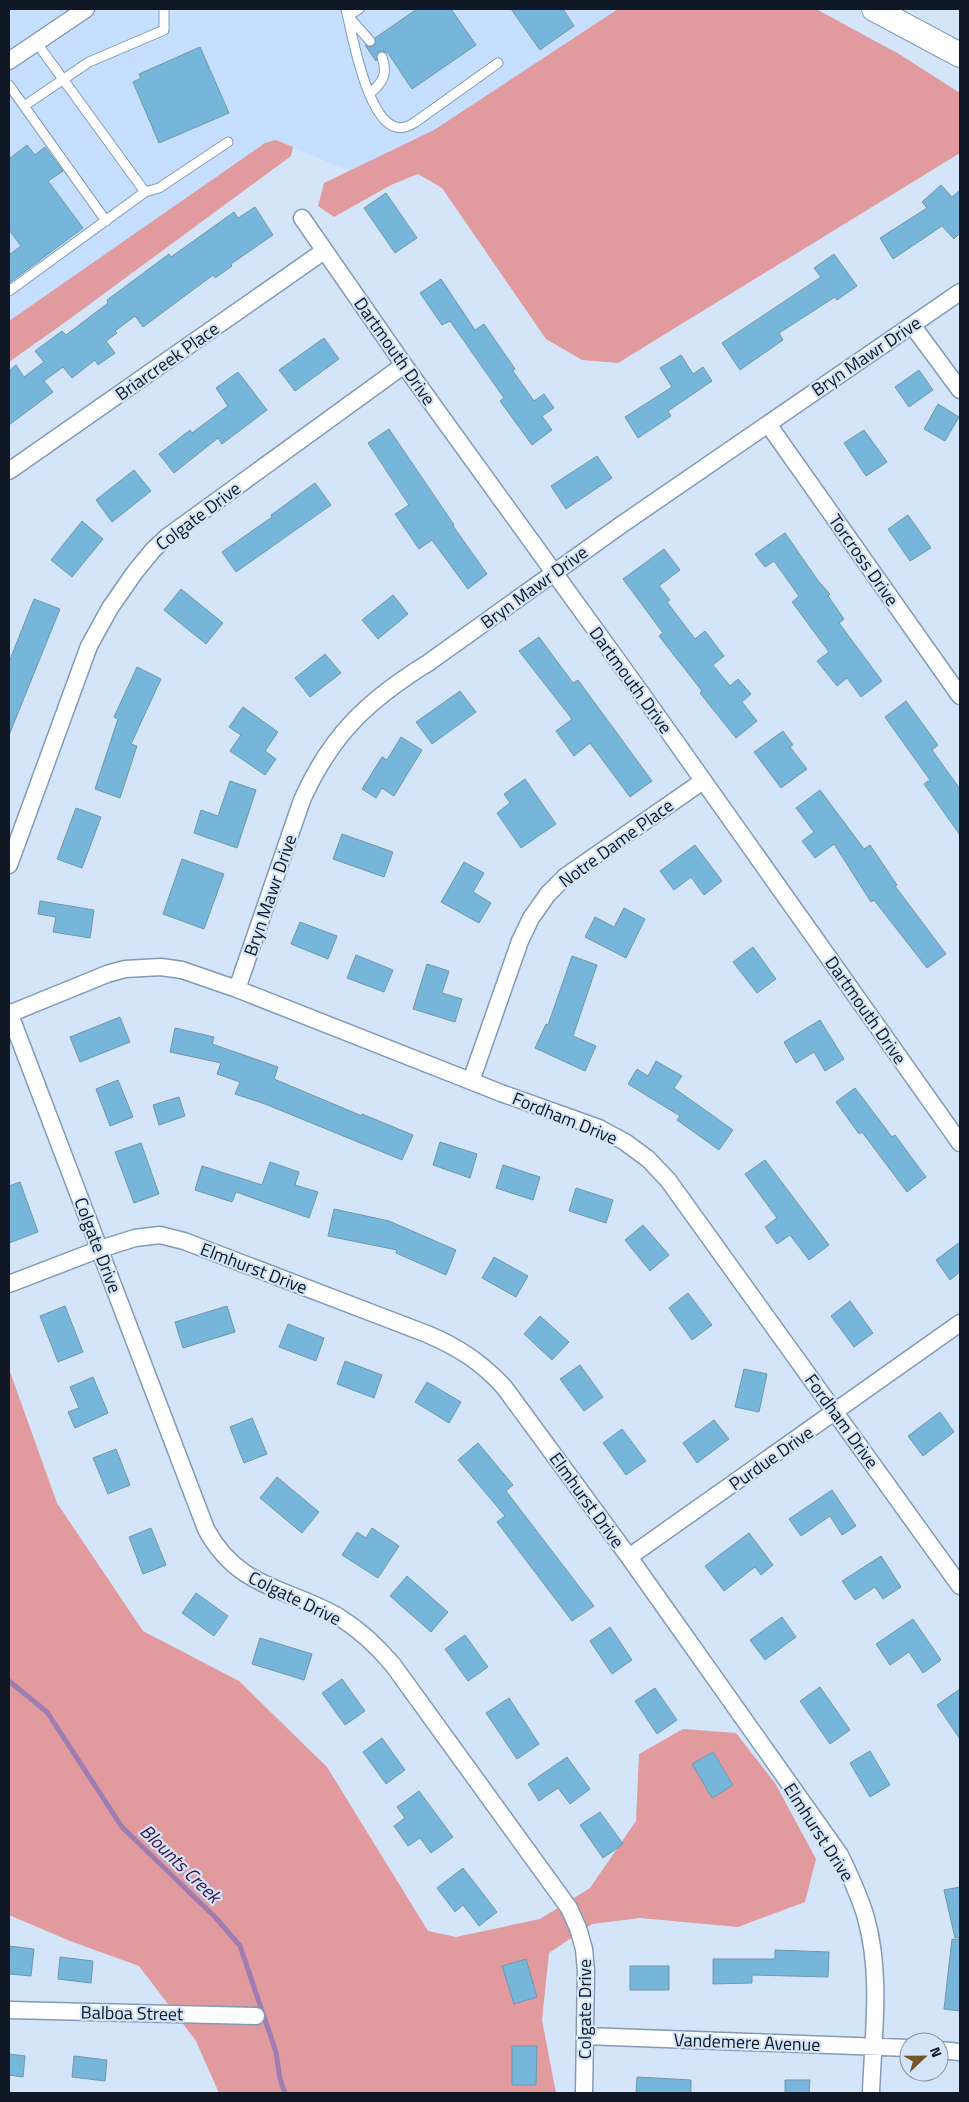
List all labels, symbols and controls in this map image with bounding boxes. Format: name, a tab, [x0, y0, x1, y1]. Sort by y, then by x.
street label: Dartmouth Drive	[348, 291, 442, 411]
street label: Bryn Mawr Drive	[806, 309, 926, 403]
street label: Briarcreek Place	[109, 315, 225, 407]
street label: Colgate Drive	[150, 475, 246, 557]
street label: Torcross Drive	[822, 508, 906, 612]
street label: Bryn Mawr Drive	[475, 539, 593, 635]
street label: Dartmouth Drive	[583, 621, 679, 739]
street label: Notre Dame Place	[553, 792, 679, 894]
street label: Bryn Mawr Drive	[237, 831, 303, 959]
street label: Dartmouth Drive	[819, 950, 913, 1070]
street label: Fordham Drive	[508, 1085, 622, 1151]
street label: Colgate Drive	[67, 1193, 129, 1297]
street label: Elmhurst Drive	[197, 1235, 311, 1301]
street label: Fordham Drive	[798, 1368, 886, 1474]
street label: Purdue Drive	[723, 1419, 819, 1497]
street label: Elmhurst Drive	[543, 1447, 631, 1553]
street label: Colgate Drive	[244, 1564, 346, 1632]
street label: Elmhurst Drive	[777, 1777, 861, 1887]
water label: Blounts Creek	[134, 1817, 230, 1911]
street label: Colgate Drive	[571, 1959, 598, 2059]
street label: Balboa Street	[80, 1999, 184, 2027]
street label: Vandemere Avenue	[673, 2026, 821, 2058]
north arrow	[899, 2032, 949, 2082]
text: N	[925, 2044, 948, 2060]

